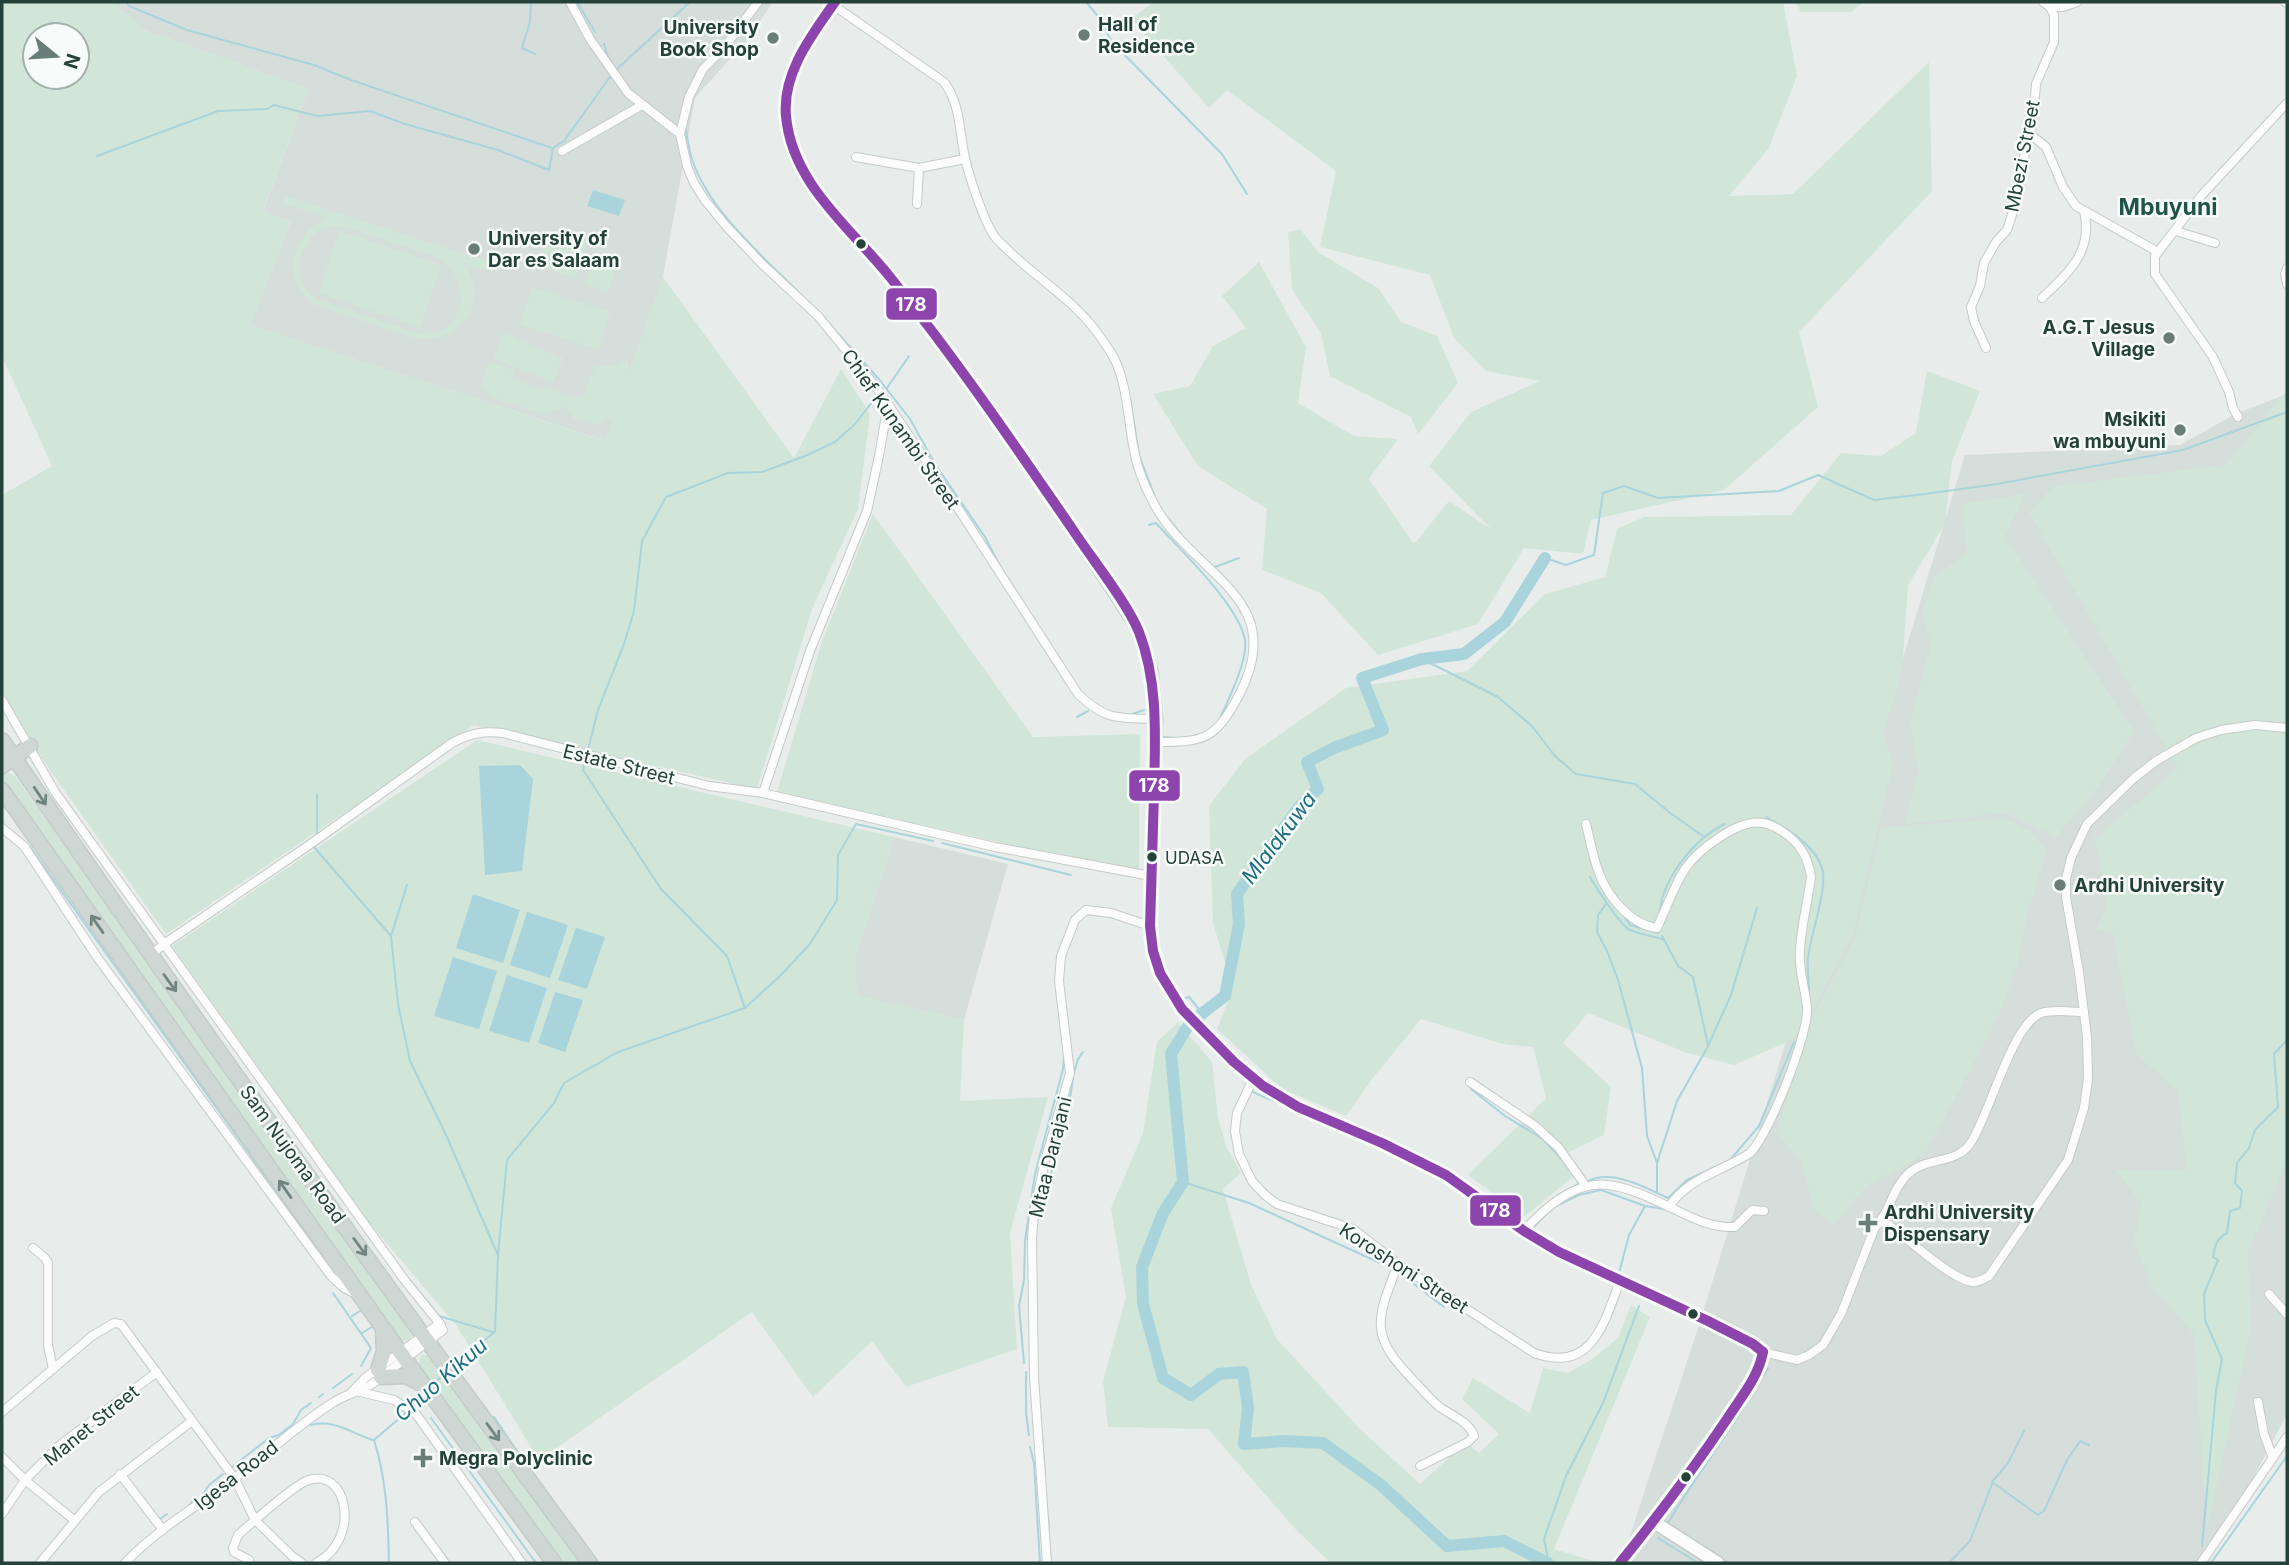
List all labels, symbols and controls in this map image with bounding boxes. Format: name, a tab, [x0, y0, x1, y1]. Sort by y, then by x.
place label: Hall of Residence	[1098, 13, 1195, 58]
place label: University Book Shop	[660, 16, 760, 61]
north arrow	[21, 21, 91, 91]
marker: Hall of Residence	[1076, 27, 1092, 43]
marker: University Book Shop	[765, 30, 781, 46]
text: N	[59, 51, 85, 72]
street label: Mbezi Street	[2000, 98, 2045, 214]
district label: Mbuyuni	[2119, 193, 2217, 221]
place label: University of Dar es Salaam	[488, 227, 619, 272]
unlabelled marker	[854, 237, 868, 251]
marker: University of Dar es Salaam	[466, 241, 482, 257]
line badge: 178	[885, 287, 938, 321]
text: 178	[895, 293, 927, 316]
place label: A.G.T Jesus Village	[2043, 316, 2155, 361]
marker: A.G.T Jesus Village	[2161, 330, 2177, 346]
street label: Chief Kunambi Street	[837, 345, 965, 514]
place label: Msikiti wa mbuyuni	[2053, 408, 2166, 453]
marker: Msikiti wa mbuyuni	[2172, 422, 2188, 438]
street label: Estate Street	[561, 739, 677, 789]
line badge: 178	[1128, 769, 1181, 802]
text: 178	[1138, 774, 1170, 797]
one-way arrow	[33, 786, 47, 805]
water label: Mlalakuwa	[1236, 787, 1321, 889]
place label: UDASA	[1165, 848, 1224, 868]
marker: UDASA	[1145, 850, 1159, 864]
place label: Ardhi University	[2074, 874, 2225, 897]
marker: Ardhi University	[2052, 877, 2068, 893]
one-way arrow	[90, 915, 104, 934]
one-way arrow	[162, 973, 177, 992]
street label: Sam Nujoma Road	[235, 1081, 350, 1228]
street label: Mtaa Darajani	[1024, 1094, 1077, 1220]
one-way arrow	[278, 1180, 292, 1199]
line badge: 178	[1469, 1194, 1522, 1227]
text: 178	[1479, 1199, 1511, 1222]
place label: Ardhi University Dispensary	[1884, 1201, 2035, 1246]
marker: Ardhi University Dispensary	[1858, 1213, 1878, 1233]
street label: Koroshoni Street	[1335, 1218, 1473, 1319]
one-way arrow	[353, 1237, 367, 1256]
unlabelled marker	[1686, 1307, 1700, 1321]
water label: Chuo Kikuu	[389, 1333, 492, 1427]
street label: Manet Street	[39, 1380, 143, 1471]
one-way arrow	[486, 1422, 500, 1441]
street label: Igesa Road	[190, 1436, 283, 1515]
place label: Megra Polyclinic	[439, 1447, 593, 1470]
marker: Megra Polyclinic	[413, 1448, 433, 1468]
unlabelled marker	[1679, 1470, 1693, 1484]

